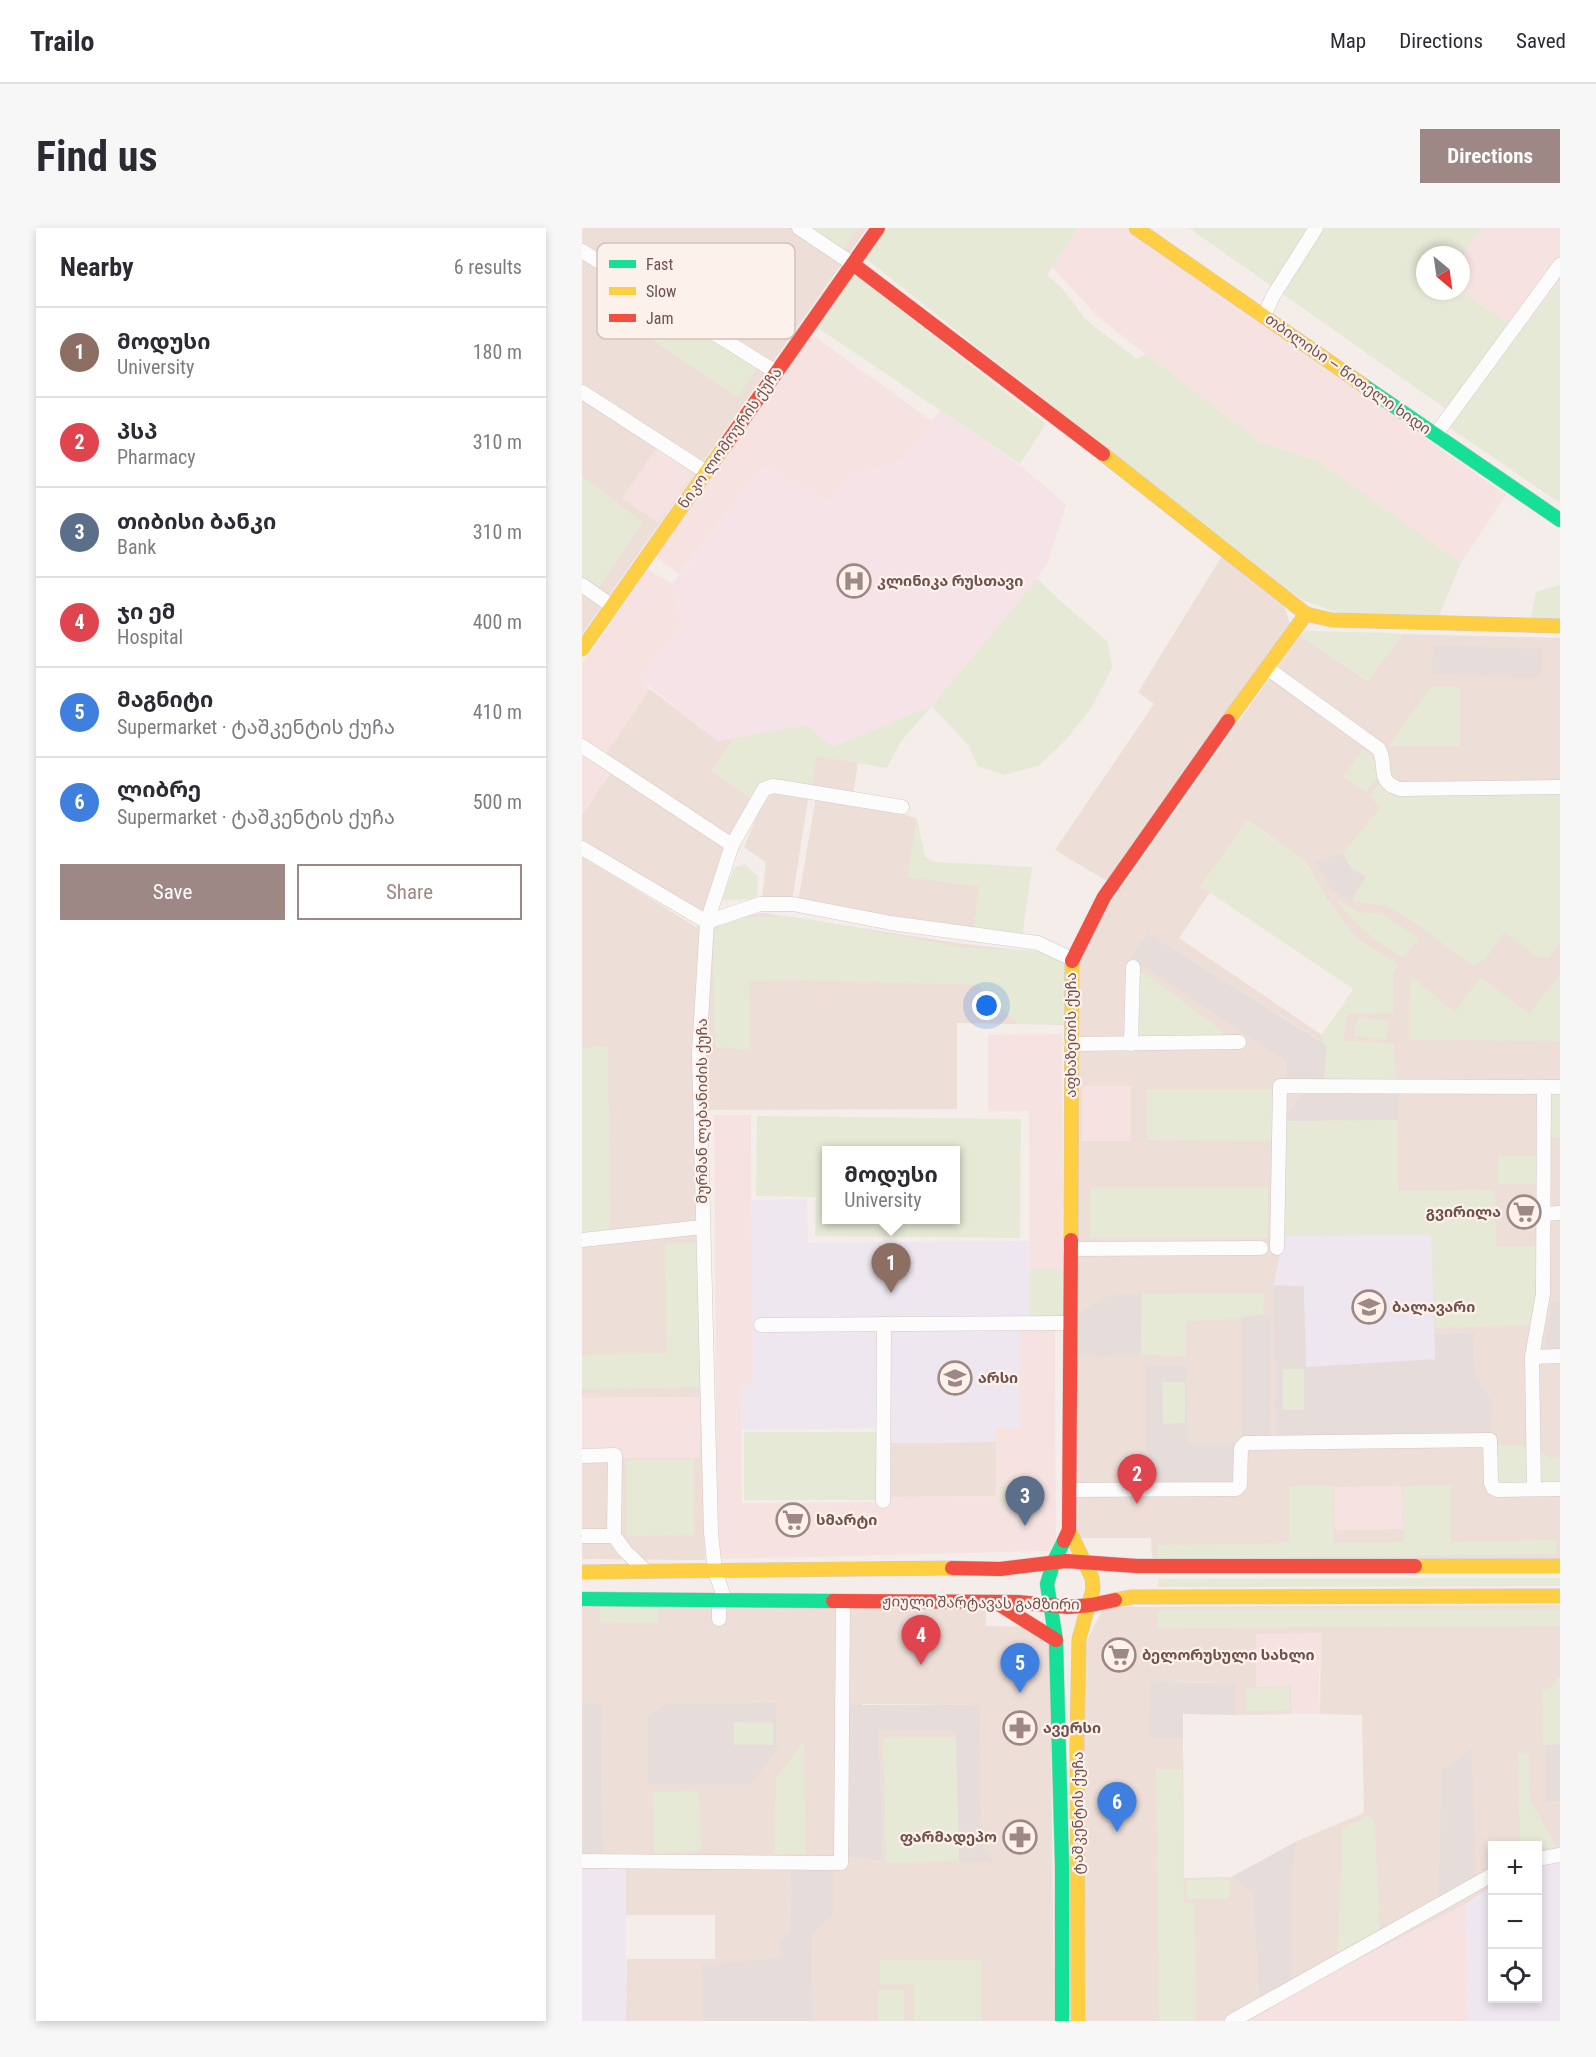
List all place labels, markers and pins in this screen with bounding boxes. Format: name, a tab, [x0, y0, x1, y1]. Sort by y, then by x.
hospital icon: კლინიკა რუსთავი	[836, 563, 872, 599]
place label: კლინიკა რუსთავი	[877, 572, 1023, 590]
supermarket icon: გვირილა	[1506, 1194, 1542, 1230]
place label: გვირილა	[1426, 1203, 1501, 1221]
pin: 1	[872, 1244, 910, 1293]
school or university icon: ბალავარი	[1351, 1289, 1387, 1325]
place label: ბალავარი	[1392, 1298, 1475, 1316]
school or university icon: არსი	[937, 1360, 973, 1396]
place label: არსი	[978, 1369, 1018, 1387]
pin: 2	[1118, 1454, 1156, 1504]
pin: 3	[1006, 1476, 1044, 1526]
supermarket icon: სმარტი	[775, 1502, 811, 1538]
place label: სმარტი	[816, 1511, 877, 1529]
pin: 4	[902, 1616, 940, 1665]
supermarket icon: ბელორუსული სახლი	[1101, 1637, 1137, 1673]
pin: 5	[1000, 1644, 1040, 1693]
place label: ბელორუსული სახლი	[1142, 1646, 1315, 1664]
pharmacy icon: ავერსი	[1002, 1710, 1038, 1746]
place label: ავერსი	[1043, 1719, 1101, 1737]
pin: 6	[1098, 1782, 1136, 1832]
pharmacy icon: ფარმადეპო	[1002, 1819, 1038, 1855]
place label: ფარმადეპო	[900, 1828, 997, 1846]

